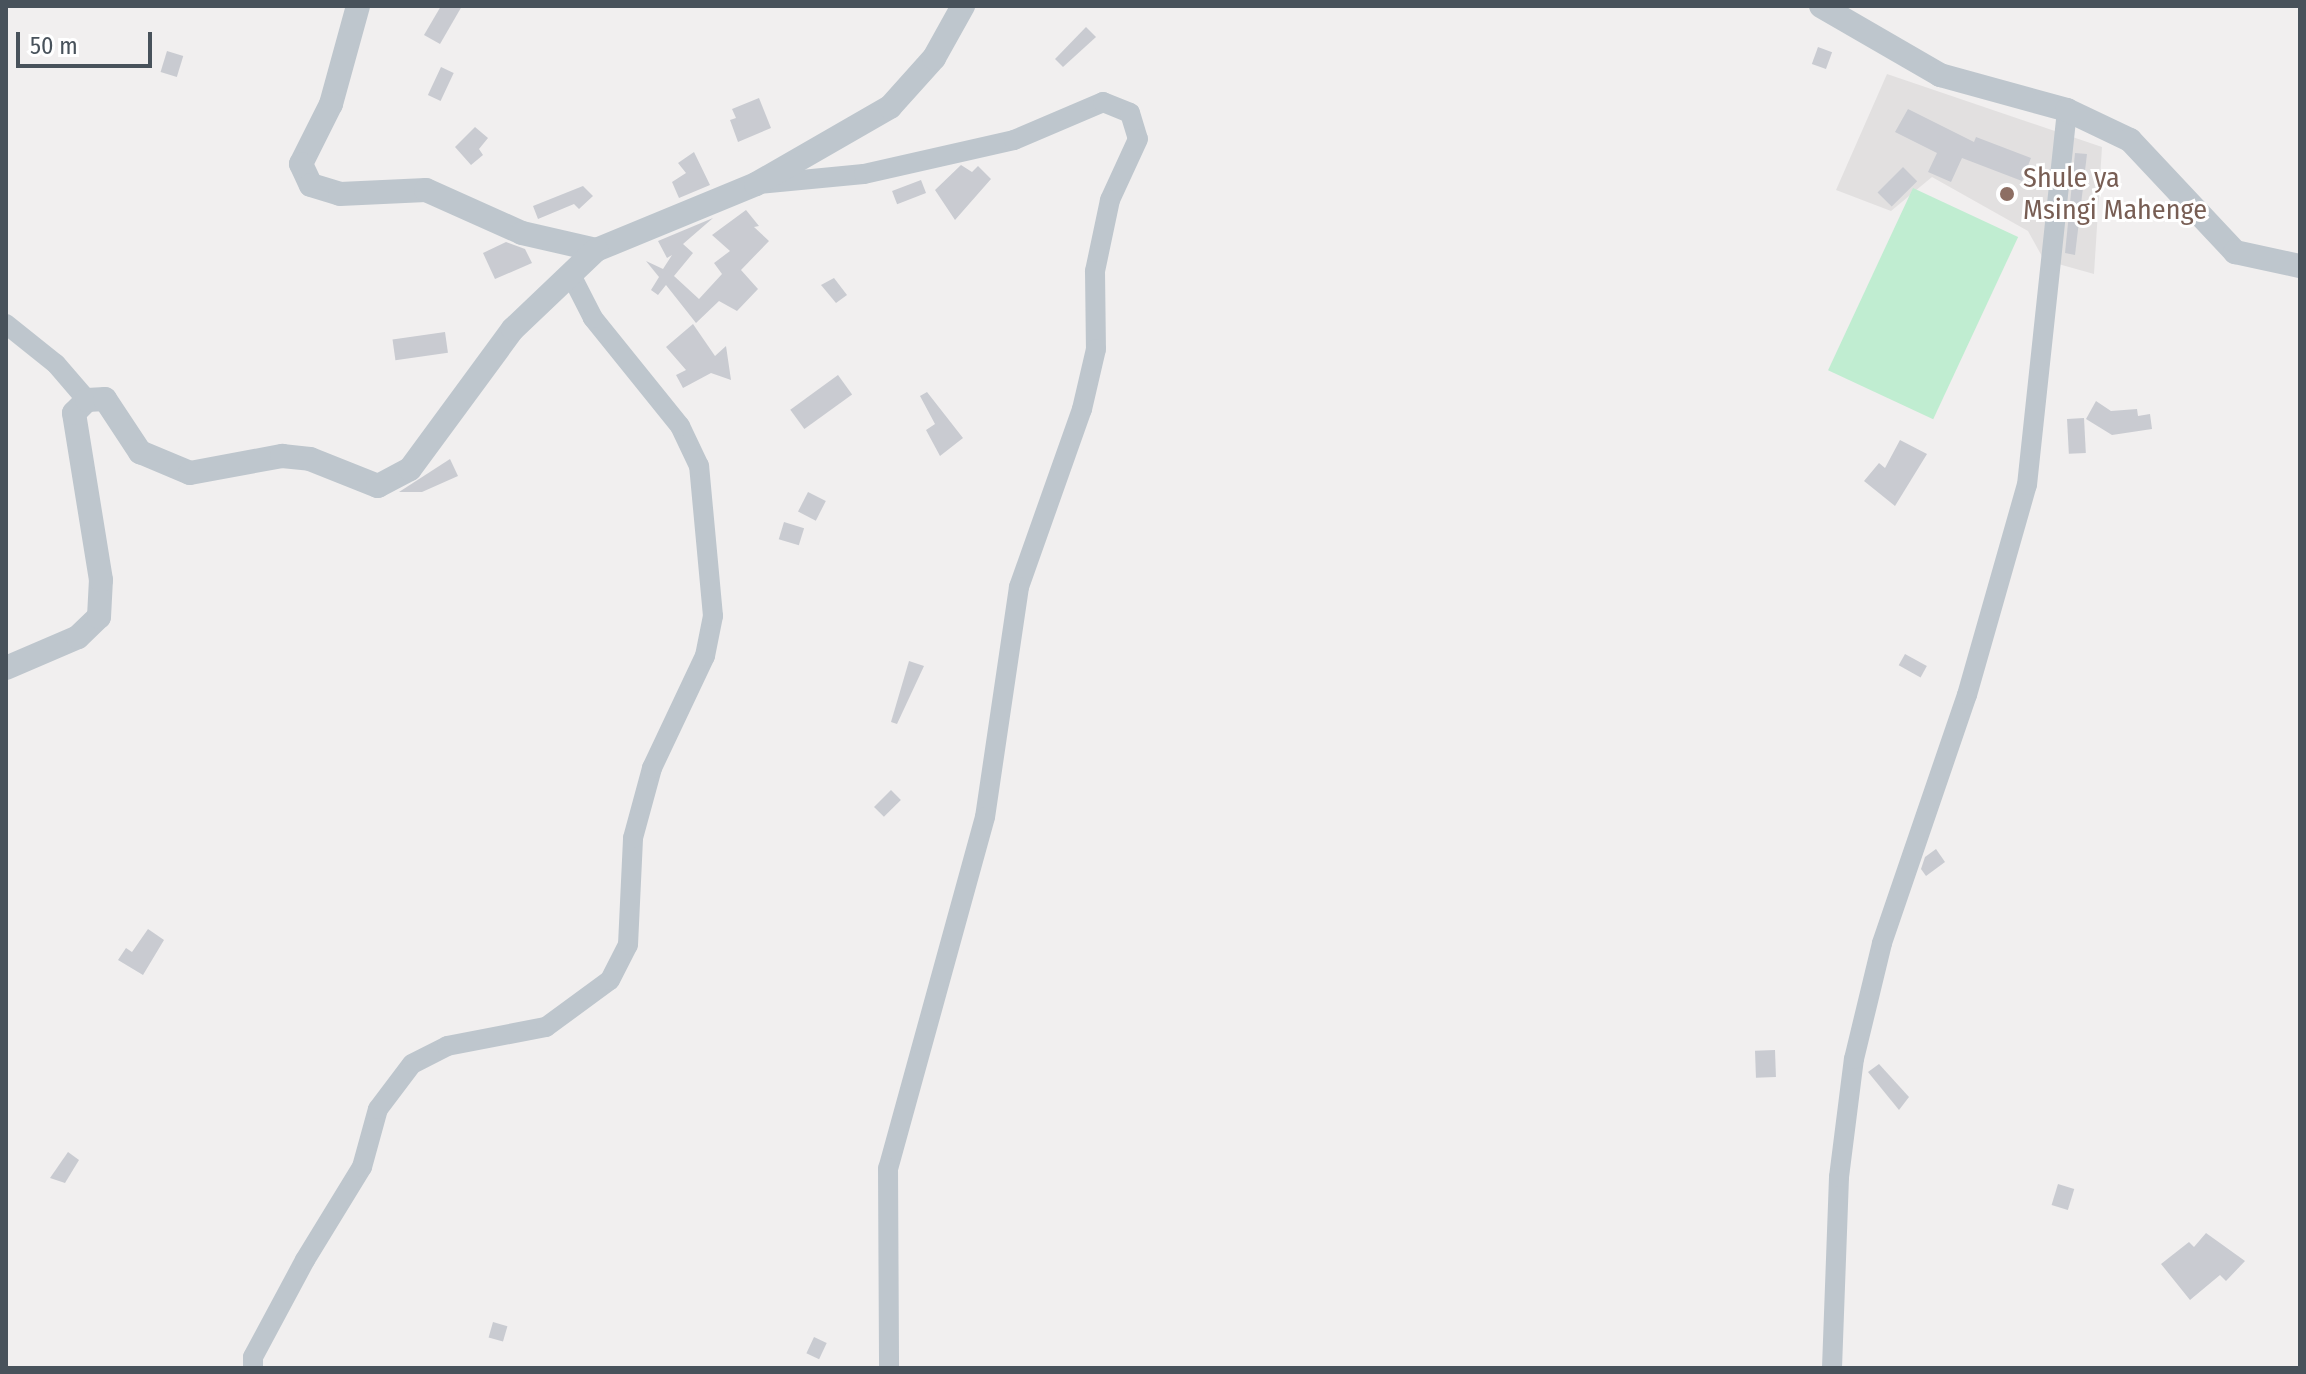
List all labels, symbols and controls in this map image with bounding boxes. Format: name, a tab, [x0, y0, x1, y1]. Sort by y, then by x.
scale bar	[20, 16, 156, 66]
text: 50 m	[30, 32, 78, 60]
place label: Shule ya Msingi Mahenge	[2023, 161, 2207, 227]
marker: Shule ya Msingi Mahenge	[1998, 185, 2016, 203]

